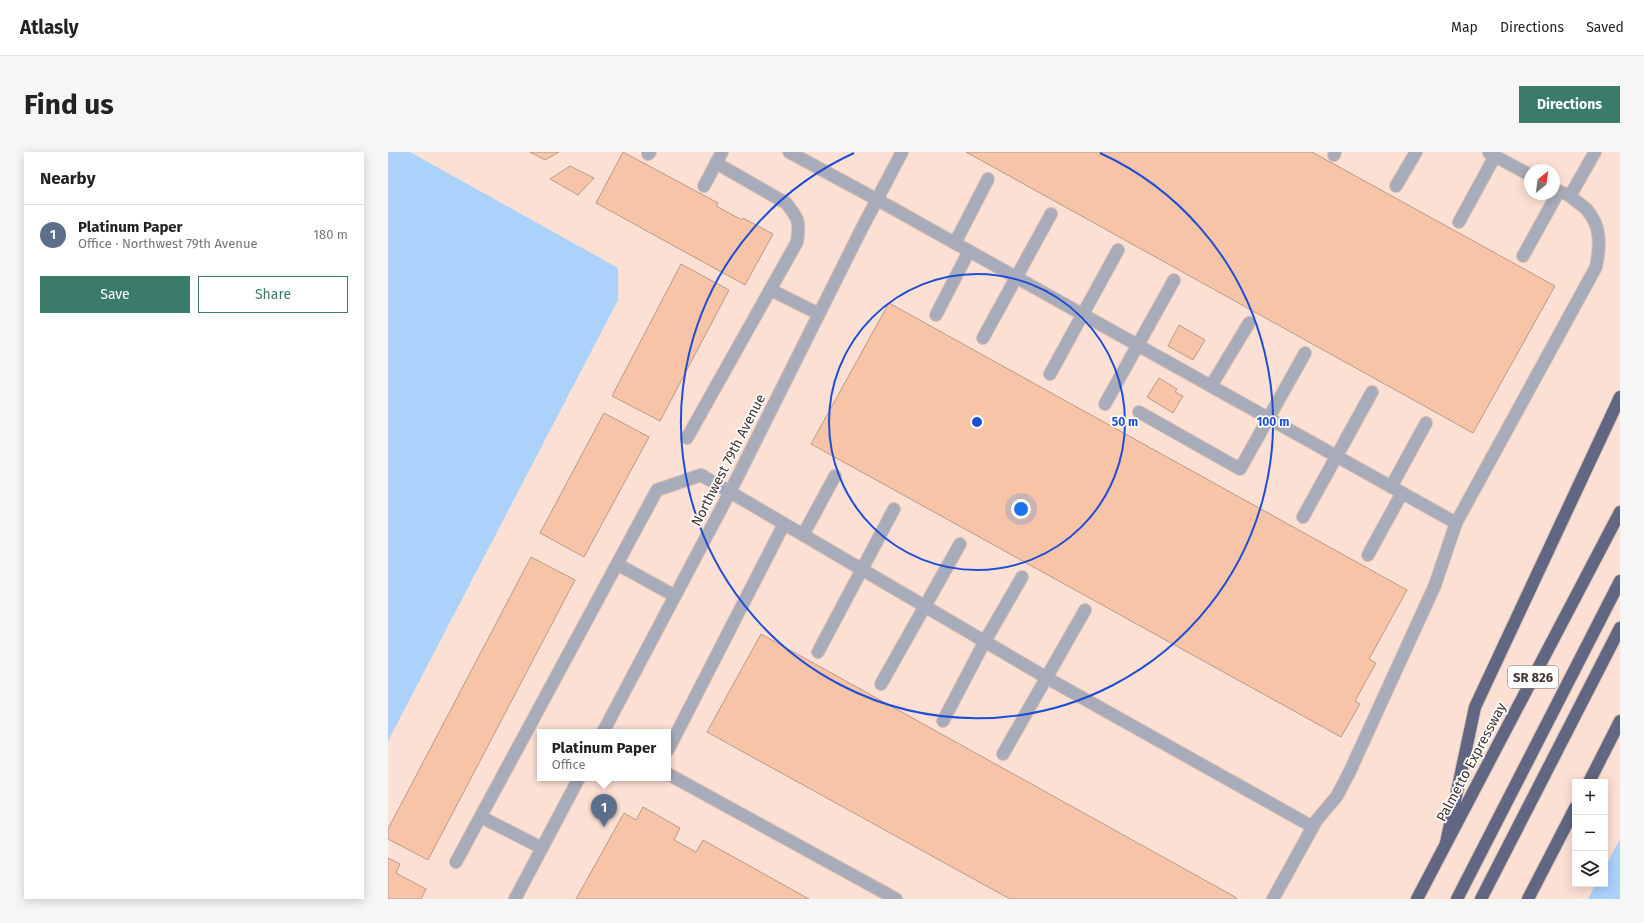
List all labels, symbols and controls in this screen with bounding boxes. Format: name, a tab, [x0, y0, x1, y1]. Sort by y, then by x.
text: Atlasly	[20, 16, 79, 39]
text: Map	[1451, 19, 1478, 36]
text: Directions	[1500, 19, 1564, 36]
text: Saved	[1586, 19, 1624, 36]
button: Directions	[1519, 86, 1620, 123]
text: Find us	[24, 88, 114, 121]
north arrow	[1524, 164, 1560, 200]
text: Nearby	[40, 168, 95, 189]
text: Platinum Paper	[78, 218, 183, 236]
text: 1	[50, 227, 56, 242]
text: 180 m	[313, 227, 348, 242]
text: Office · Northwest 79th Avenue	[78, 236, 258, 251]
button: Save	[40, 276, 190, 313]
button: Share	[198, 276, 348, 313]
street label: Northwest 79th Avenue	[688, 391, 769, 529]
centre of rings	[970, 415, 984, 429]
text: 50 m	[1112, 415, 1138, 429]
text: 100 m	[1257, 415, 1289, 429]
your location	[1011, 499, 1031, 519]
road number: SR 826	[1508, 666, 1558, 688]
street label: Palmetto Expressway	[1433, 700, 1510, 825]
popup	[537, 729, 671, 781]
text: Platinum Paper	[552, 739, 656, 757]
text: Office	[552, 757, 586, 772]
map controls	[1572, 779, 1608, 887]
button: +	[1572, 779, 1608, 815]
pin: 1	[591, 794, 617, 827]
button: −	[1572, 815, 1608, 851]
button: layers	[1572, 851, 1608, 887]

